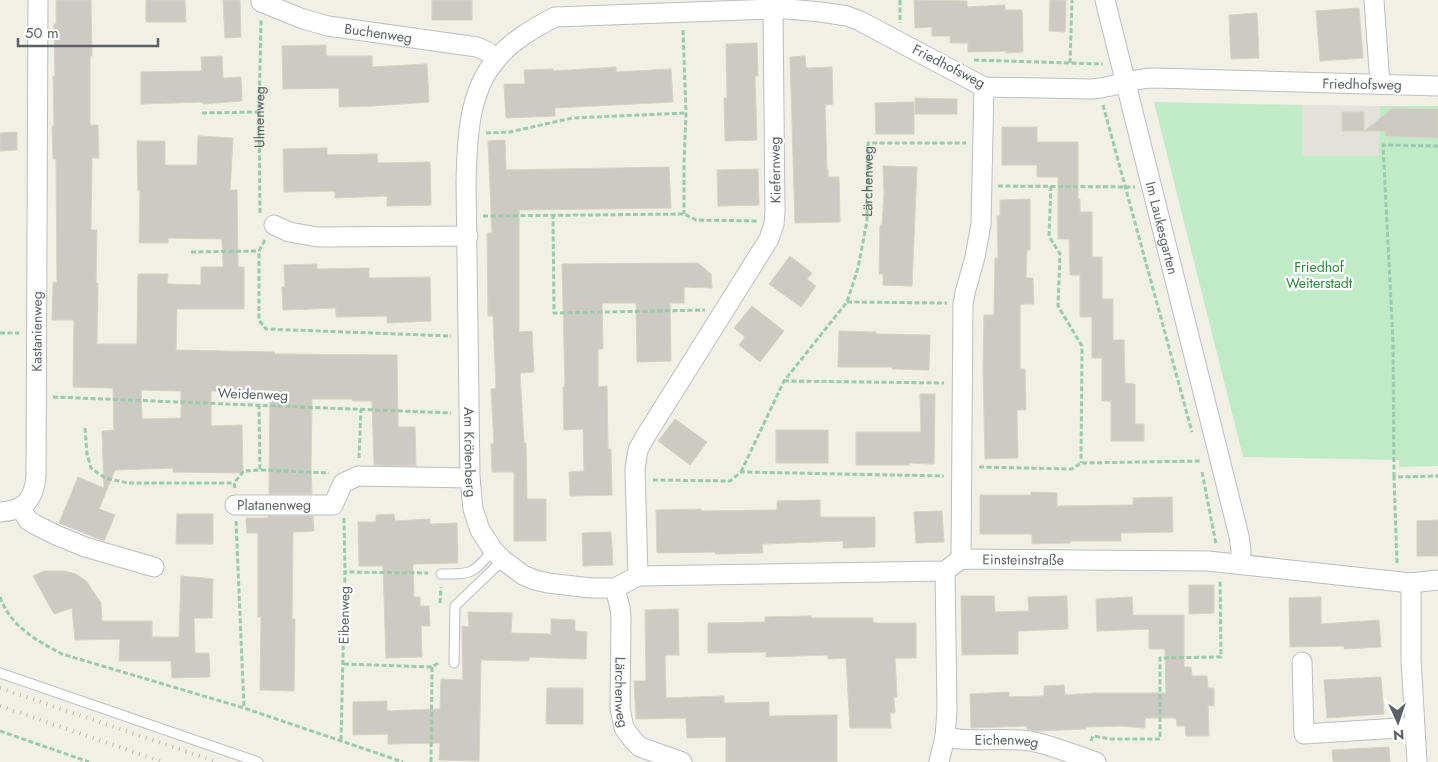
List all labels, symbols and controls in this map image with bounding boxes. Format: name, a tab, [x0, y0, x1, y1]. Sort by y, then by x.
scale bar	[18, 15, 158, 47]
street label: Buchenweg	[343, 18, 413, 48]
text: 50 m	[25, 22, 59, 44]
street label: Friedhofsweg	[909, 39, 989, 93]
street label: Friedhofsweg	[1322, 73, 1402, 95]
street label: Ulmenweg	[249, 86, 270, 148]
street label: Kiefernweg	[764, 137, 786, 203]
street label: Lärchenweg	[857, 146, 878, 217]
street label: Im Laukesgarten	[1141, 179, 1183, 277]
park label: Friedhof Weiterstadt	[1286, 257, 1353, 293]
street label: Kastanienweg	[26, 291, 47, 372]
street label: Weidenweg	[217, 383, 289, 405]
street label: Am Krötenberg	[459, 407, 482, 498]
street label: Platanenweg	[237, 495, 311, 515]
street label: Einsteinstraße	[982, 549, 1064, 570]
street label: Eibenweg	[333, 586, 355, 644]
street label: Lärchenweg	[610, 657, 634, 729]
north arrow	[1373, 697, 1423, 747]
text: N	[1393, 725, 1405, 745]
street label: Eichenweg	[975, 729, 1041, 753]

